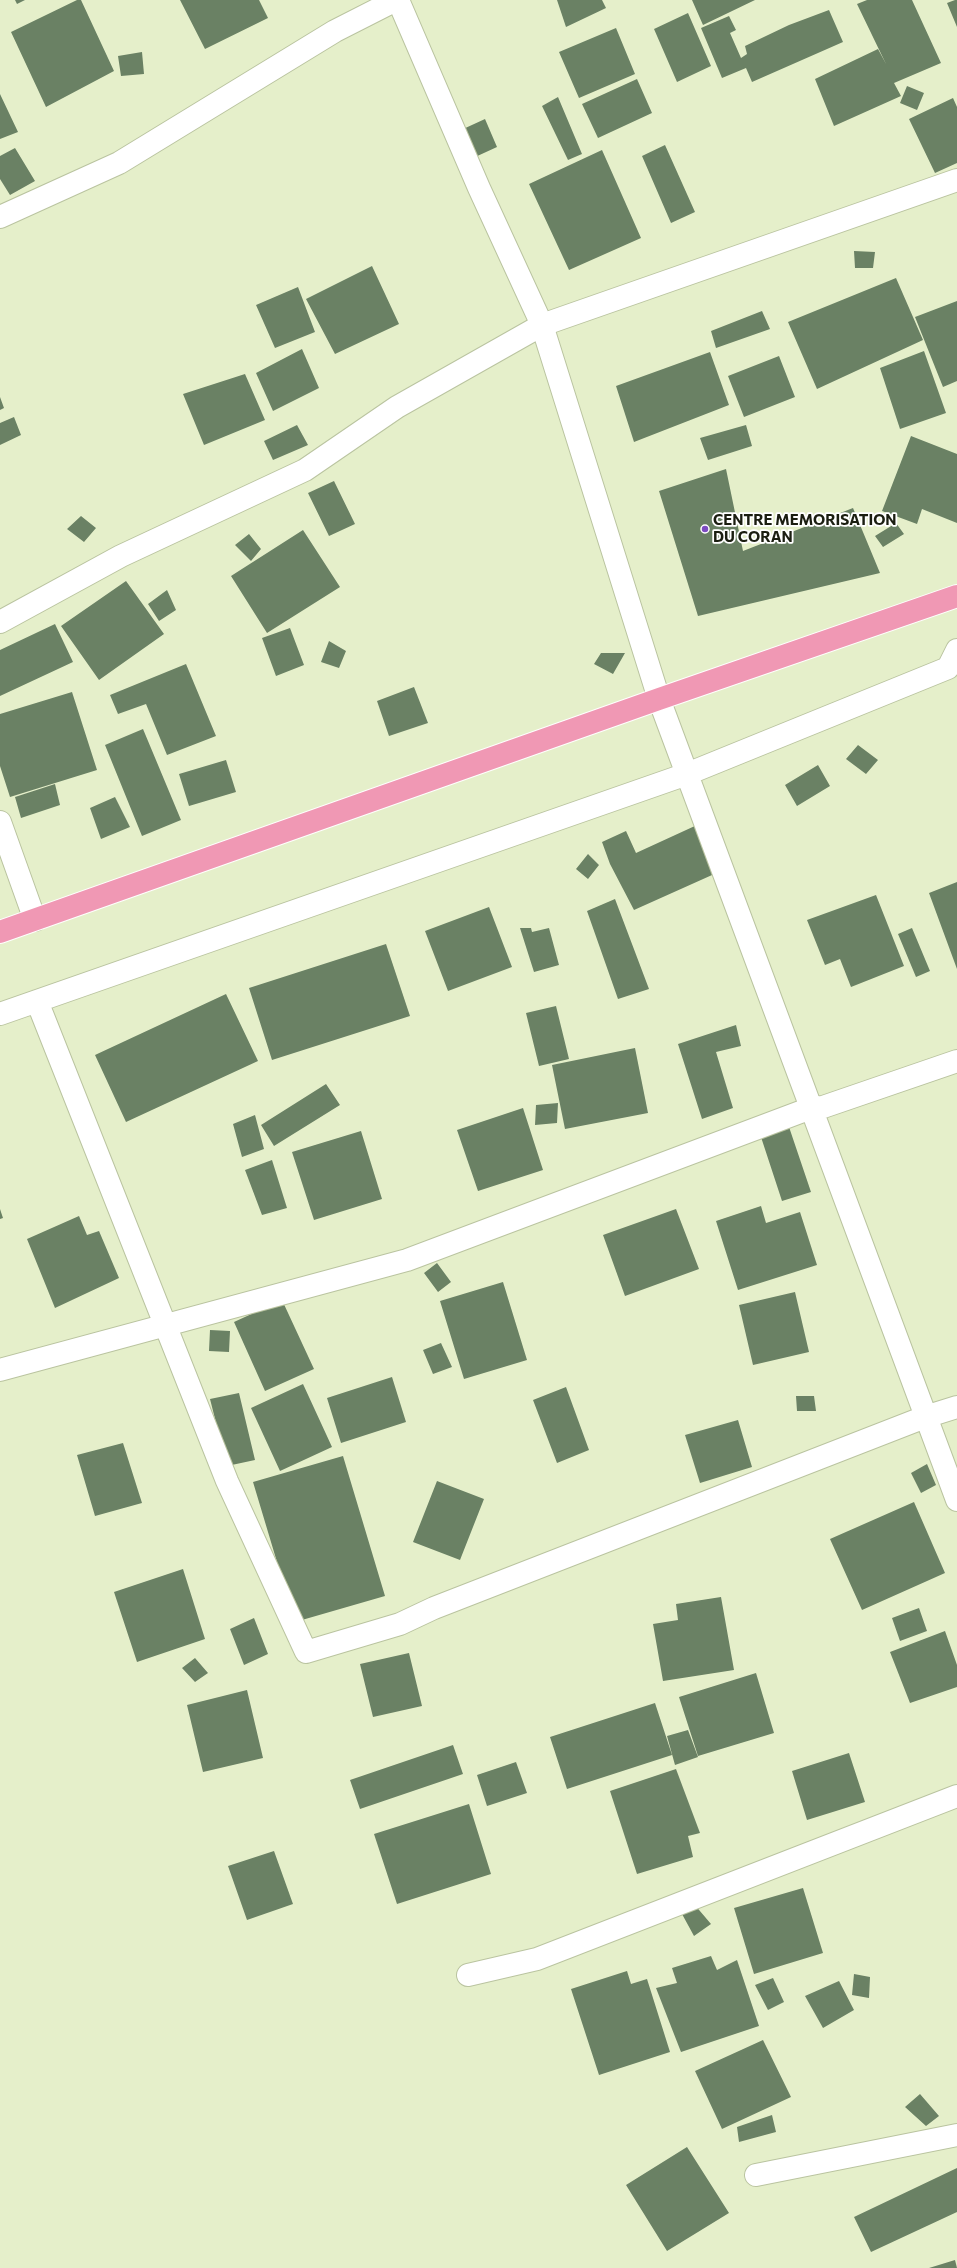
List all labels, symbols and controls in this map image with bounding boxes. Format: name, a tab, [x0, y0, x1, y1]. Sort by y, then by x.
place label: CENTRE MEMORISATION DU CORAN	[713, 511, 897, 546]
marker: CENTRE MEMORISATION DU CORAN	[700, 524, 710, 534]

